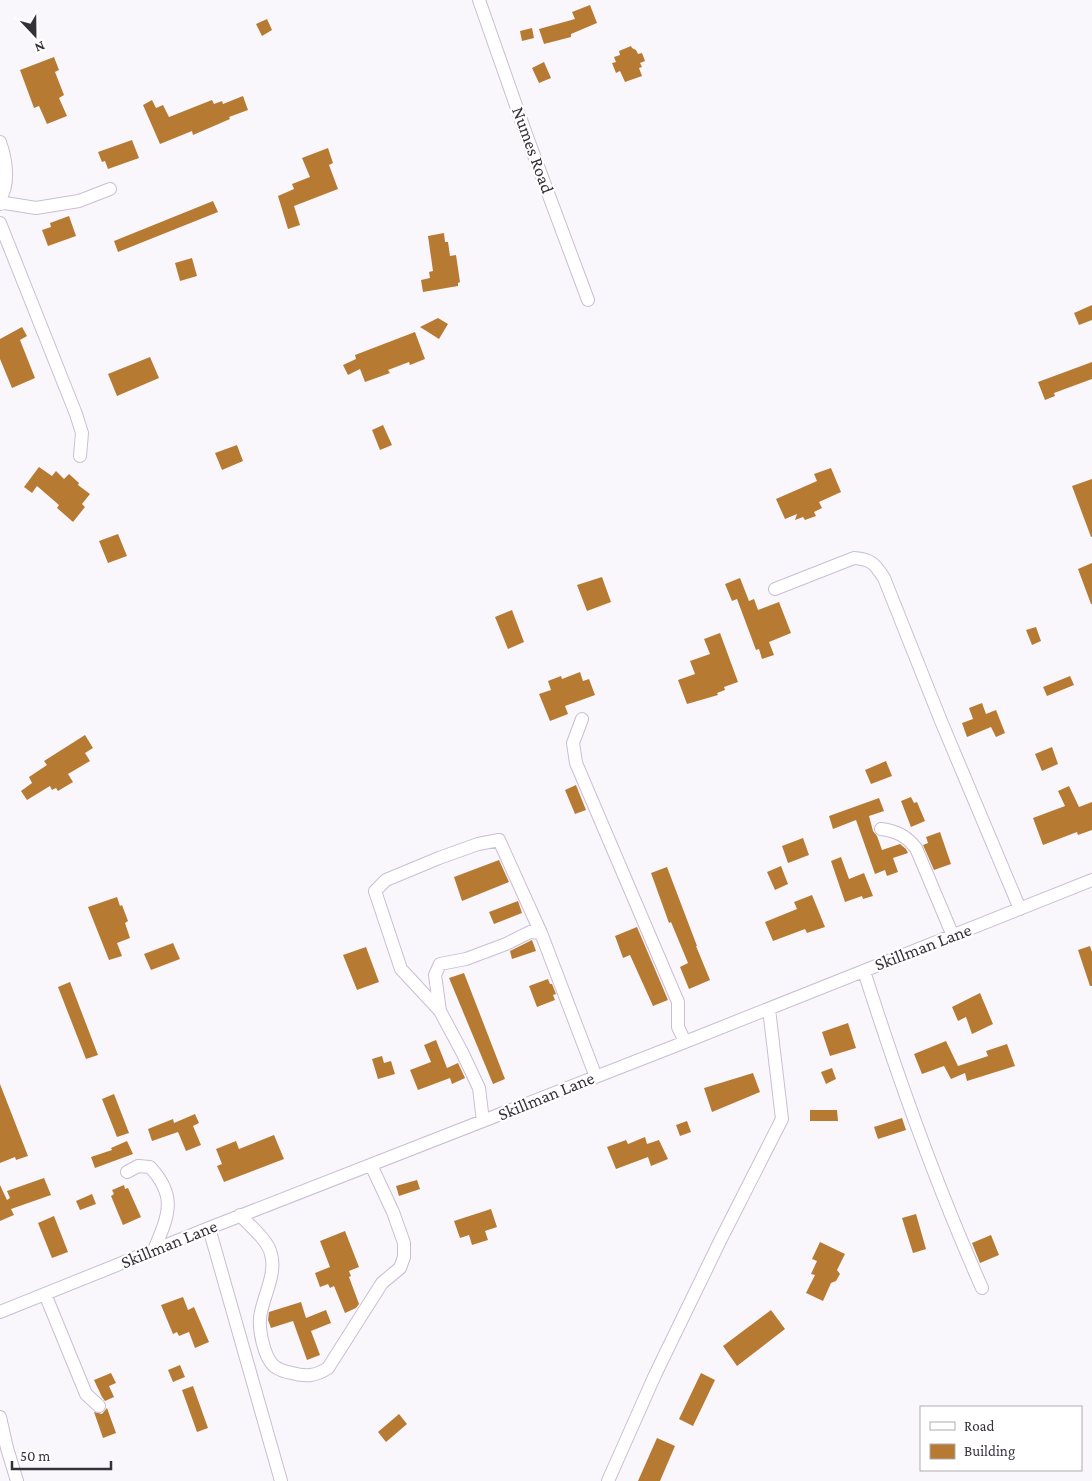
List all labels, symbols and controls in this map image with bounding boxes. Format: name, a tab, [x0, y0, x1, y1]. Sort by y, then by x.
north arrow	[10, 10, 60, 60]
text: N	[32, 38, 47, 56]
street label: Numes Road	[508, 104, 558, 197]
street label: Skillman Lane	[872, 919, 974, 975]
street label: Skillman Lane	[495, 1068, 597, 1124]
street label: Skillman Lane	[118, 1216, 220, 1272]
legend	[920, 1406, 1082, 1471]
text: Road	[964, 1418, 995, 1434]
scale bar	[12, 1438, 111, 1470]
text: Building	[964, 1443, 1015, 1460]
text: 50 m	[20, 1448, 50, 1464]

